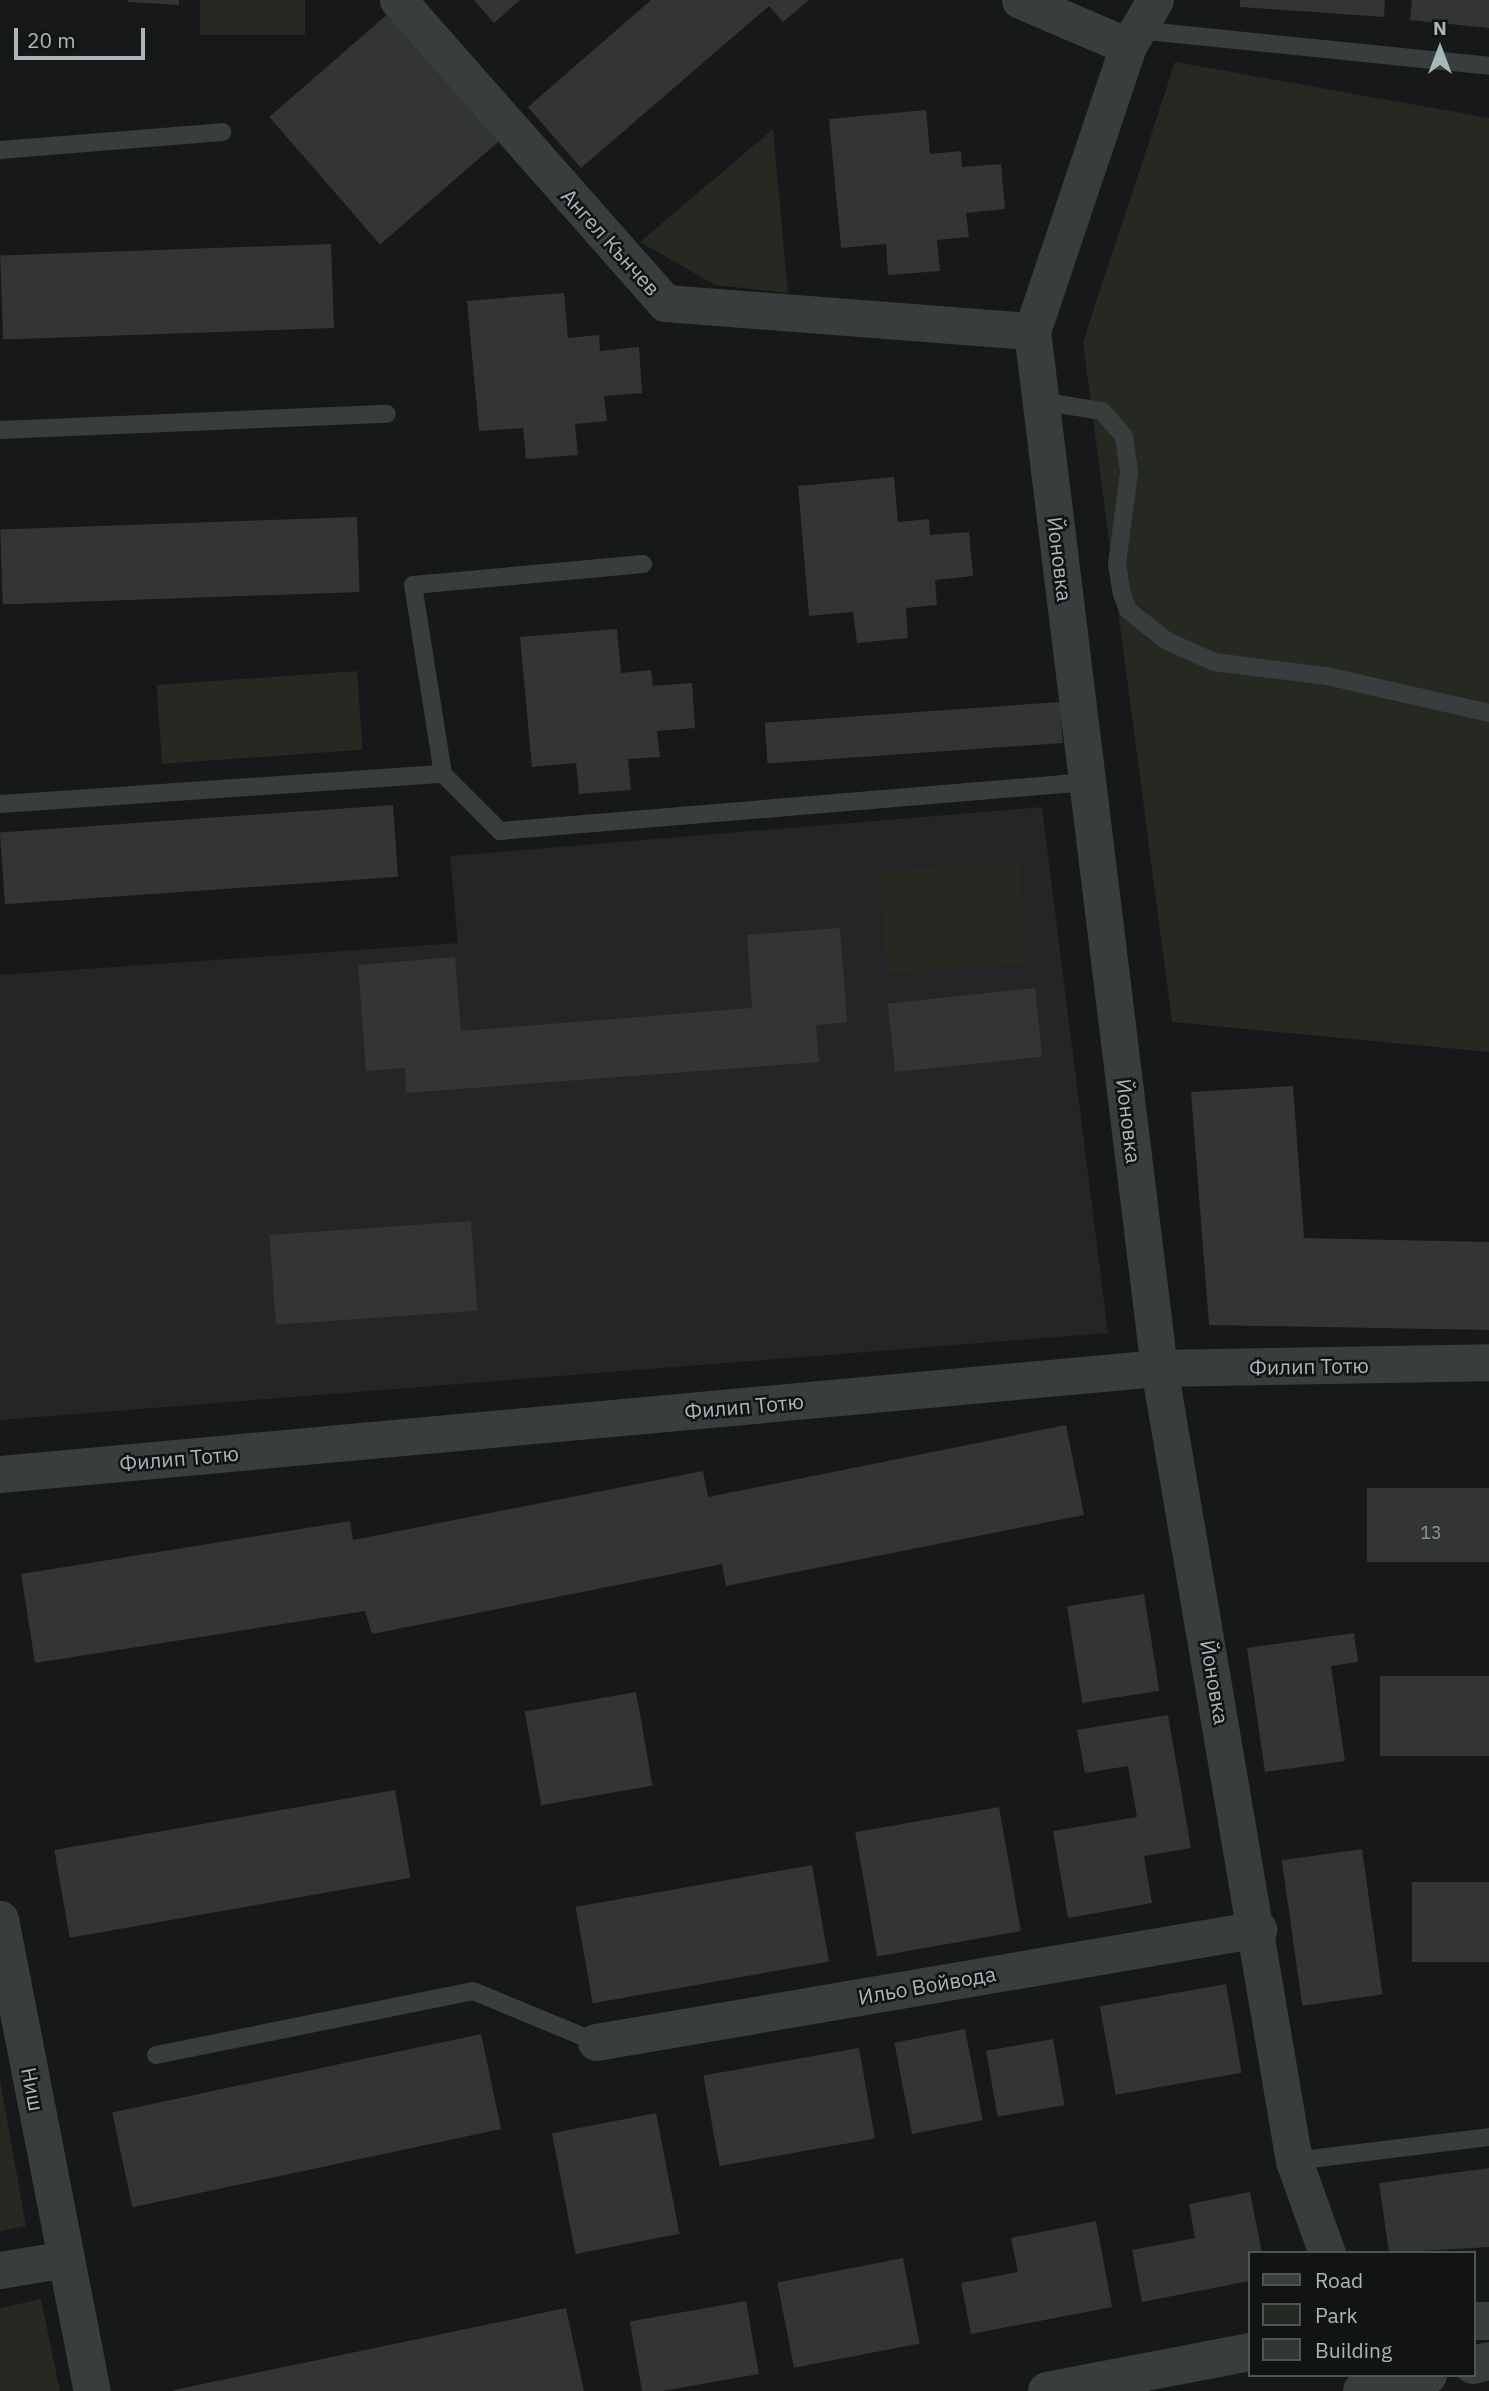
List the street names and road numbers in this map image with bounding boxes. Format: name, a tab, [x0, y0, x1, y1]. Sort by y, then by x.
street label: Ангел Кънчев	[556, 183, 666, 301]
street label: Йоновка	[1042, 515, 1078, 603]
street label: Йоновка	[1111, 1077, 1147, 1165]
street label: Филип Тотю	[1249, 1352, 1369, 1380]
street label: Филип Тотю	[683, 1388, 805, 1424]
street label: Филип Тотю	[118, 1440, 240, 1476]
street label: Йоновка	[1195, 1638, 1235, 1726]
street label: Ильо Войвода	[856, 1960, 998, 2010]
street label: Ниш	[16, 2065, 50, 2113]

